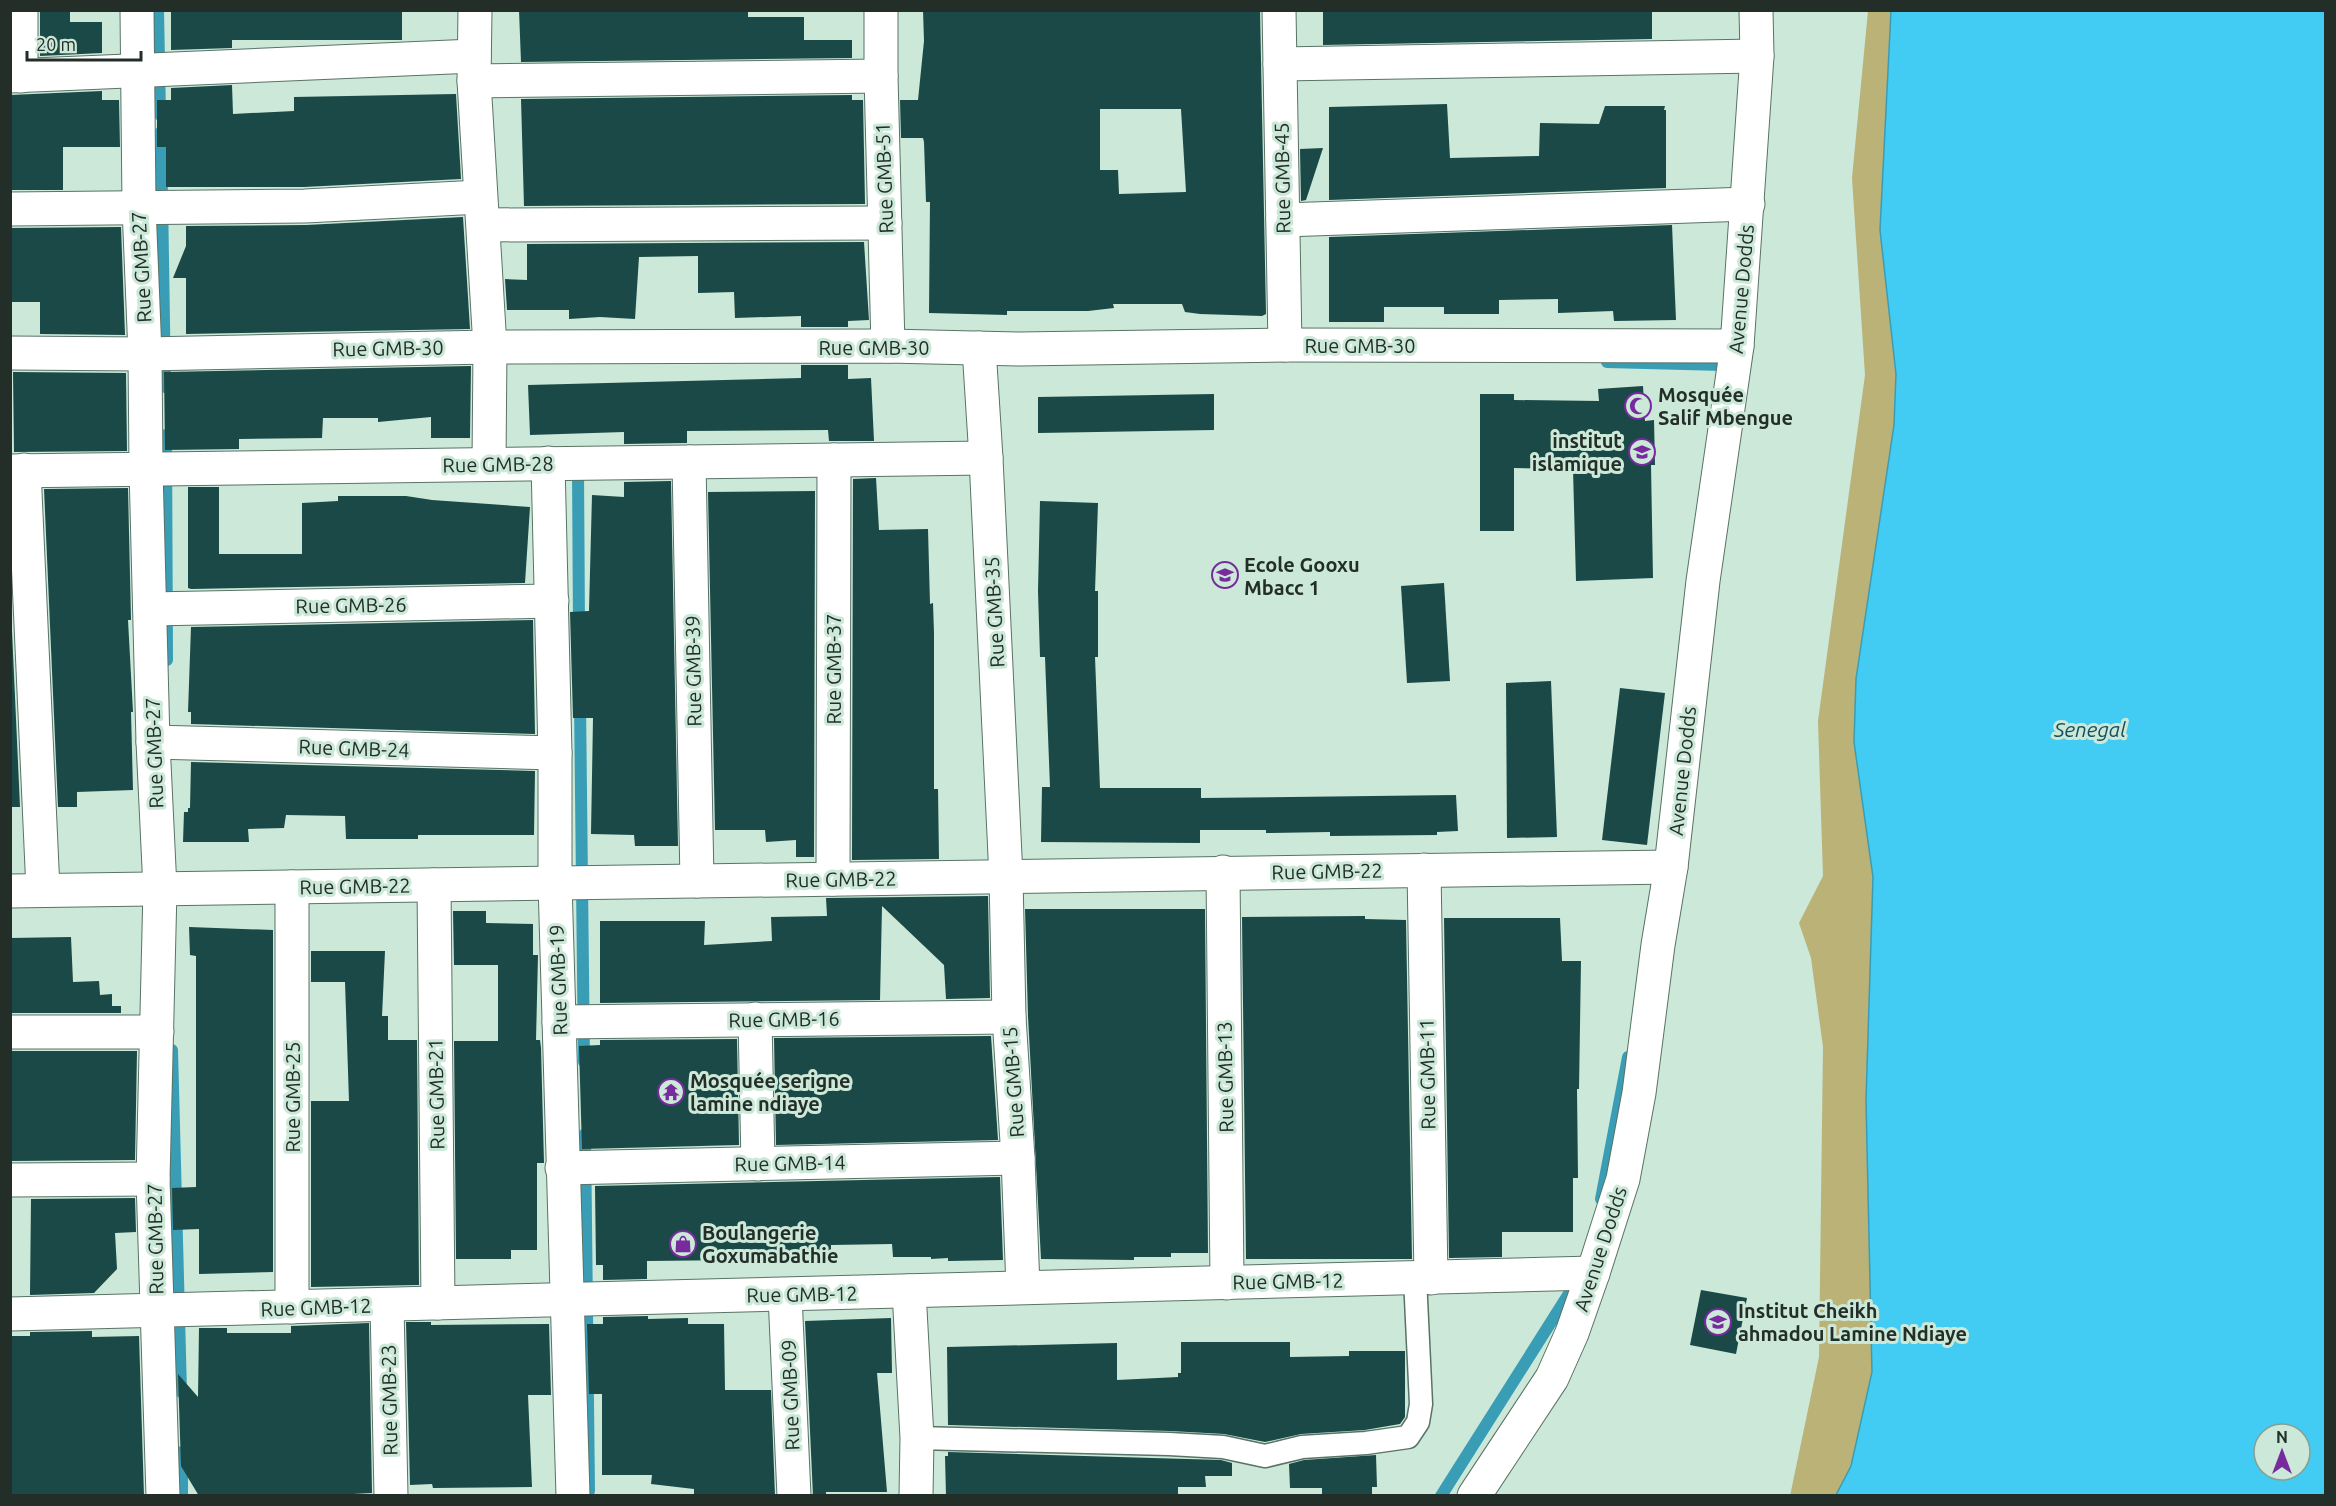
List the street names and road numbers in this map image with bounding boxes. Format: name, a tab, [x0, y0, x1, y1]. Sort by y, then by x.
street label: Rue GMB-51	[871, 122, 897, 234]
street label: Rue GMB-45	[1270, 122, 1294, 234]
street label: Rue GMB-27	[127, 211, 155, 323]
street label: Avenue Dodds	[1724, 223, 1758, 355]
street label: Rue GMB-30	[1304, 334, 1416, 357]
street label: Rue GMB-30	[332, 336, 444, 360]
street label: Rue GMB-30	[818, 336, 930, 359]
street label: Rue GMB-28	[442, 452, 554, 476]
street label: Rue GMB-35	[980, 556, 1008, 668]
street label: Rue GMB-26	[295, 593, 407, 617]
street label: Rue GMB-37	[822, 613, 845, 725]
street label: Rue GMB-39	[681, 615, 705, 727]
street label: Rue GMB-27	[141, 697, 167, 809]
street label: Avenue Dodds	[1664, 705, 1700, 837]
street label: Rue GMB-24	[298, 735, 410, 761]
street label: Rue GMB-22	[1271, 859, 1383, 883]
street label: Rue GMB-22	[785, 867, 897, 891]
street label: Rue GMB-22	[299, 874, 411, 898]
street label: Rue GMB-19	[545, 924, 571, 1036]
street label: Rue GMB-16	[728, 1007, 840, 1031]
street label: Rue GMB-11	[1415, 1018, 1439, 1130]
street label: Rue GMB-13	[1213, 1021, 1237, 1133]
street label: Rue GMB-15	[998, 1026, 1028, 1138]
street label: Rue GMB-21	[424, 1038, 448, 1150]
street label: Rue GMB-25	[281, 1041, 304, 1153]
street label: Rue GMB-14	[734, 1151, 846, 1175]
street label: Rue GMB-27	[143, 1183, 167, 1295]
street label: Avenue Dodds	[1569, 1184, 1631, 1314]
street label: Rue GMB-12	[1232, 1269, 1344, 1293]
street label: Rue GMB-12	[746, 1282, 858, 1306]
street label: Rue GMB-12	[260, 1294, 372, 1320]
street label: Rue GMB-09	[777, 1339, 803, 1451]
street label: Rue GMB-23	[377, 1344, 401, 1456]

